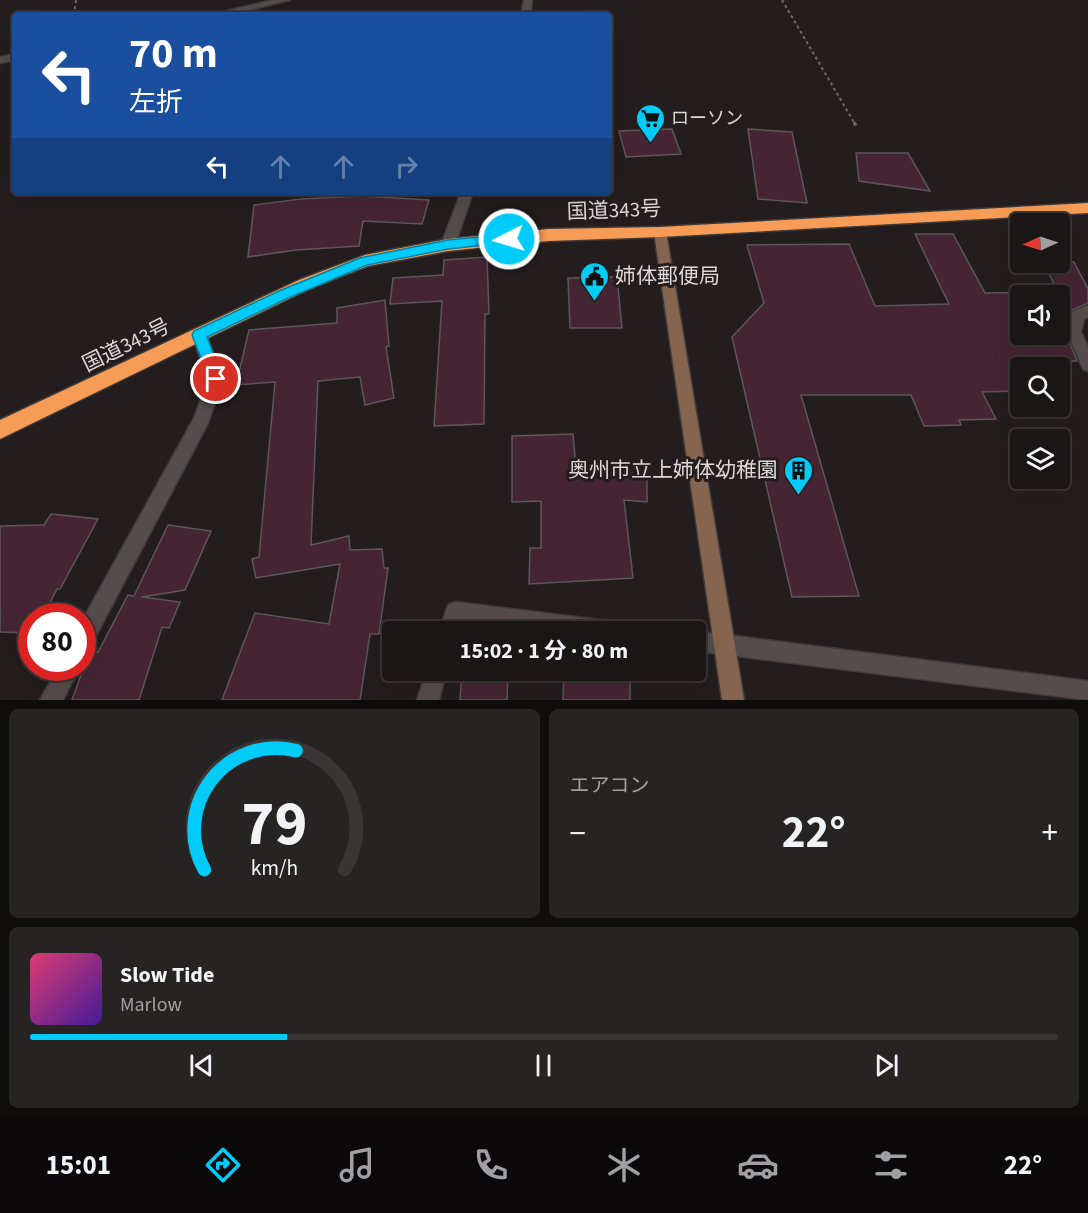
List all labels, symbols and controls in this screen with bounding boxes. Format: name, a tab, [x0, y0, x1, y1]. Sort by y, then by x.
text: 70 m	[129, 24, 218, 84]
icon: left	[30, 36, 108, 114]
text: 左折	[129, 83, 183, 122]
supermarket icon: ローソン	[634, 102, 666, 144]
place label: ローソン	[671, 106, 743, 131]
icon: left	[201, 150, 234, 183]
icon: ahead	[264, 150, 297, 183]
icon: ahead	[327, 150, 360, 183]
icon: right	[390, 150, 423, 183]
street label: 国道343号	[566, 193, 662, 227]
position arrow	[477, 207, 541, 271]
north arrow	[1010, 213, 1070, 273]
map controls	[1010, 213, 1070, 489]
public building icon: 姉体郵便局	[578, 260, 610, 302]
place label: 姉体郵便局	[615, 261, 720, 291]
button: sound	[1010, 285, 1070, 345]
street label: 国道343号	[77, 311, 175, 379]
pin	[190, 353, 241, 404]
button: search	[1010, 357, 1070, 417]
icon: arrive	[199, 362, 232, 395]
button: layers	[1010, 429, 1070, 489]
building icon: 奥州市立上姉体幼稚園	[783, 454, 815, 496]
place label: 奥州市立上姉体幼稚園	[568, 455, 778, 485]
speed limit sign: 80	[18, 603, 96, 681]
text: 15:02 · 1 分 · 80 m	[460, 635, 628, 667]
text: エアコン	[570, 772, 650, 800]
text: 79	[241, 780, 307, 869]
text: 22°	[782, 801, 846, 865]
text: −	[570, 810, 586, 857]
text: +	[1042, 810, 1058, 857]
text: km/h	[250, 854, 298, 885]
text: Slow Tide	[120, 959, 214, 991]
text: Marlow	[120, 991, 182, 1019]
icon: previous	[185, 1049, 218, 1082]
icon: pause	[527, 1049, 560, 1082]
icon: next	[870, 1049, 903, 1082]
icon: directions	[202, 1144, 244, 1186]
icon: music	[336, 1144, 378, 1186]
icon: phone	[470, 1144, 512, 1186]
icon: climate	[603, 1144, 645, 1186]
icon: car	[737, 1144, 779, 1186]
icon: filters	[870, 1144, 912, 1186]
text: 15:01	[46, 1146, 111, 1185]
text: 22°	[1004, 1146, 1042, 1185]

